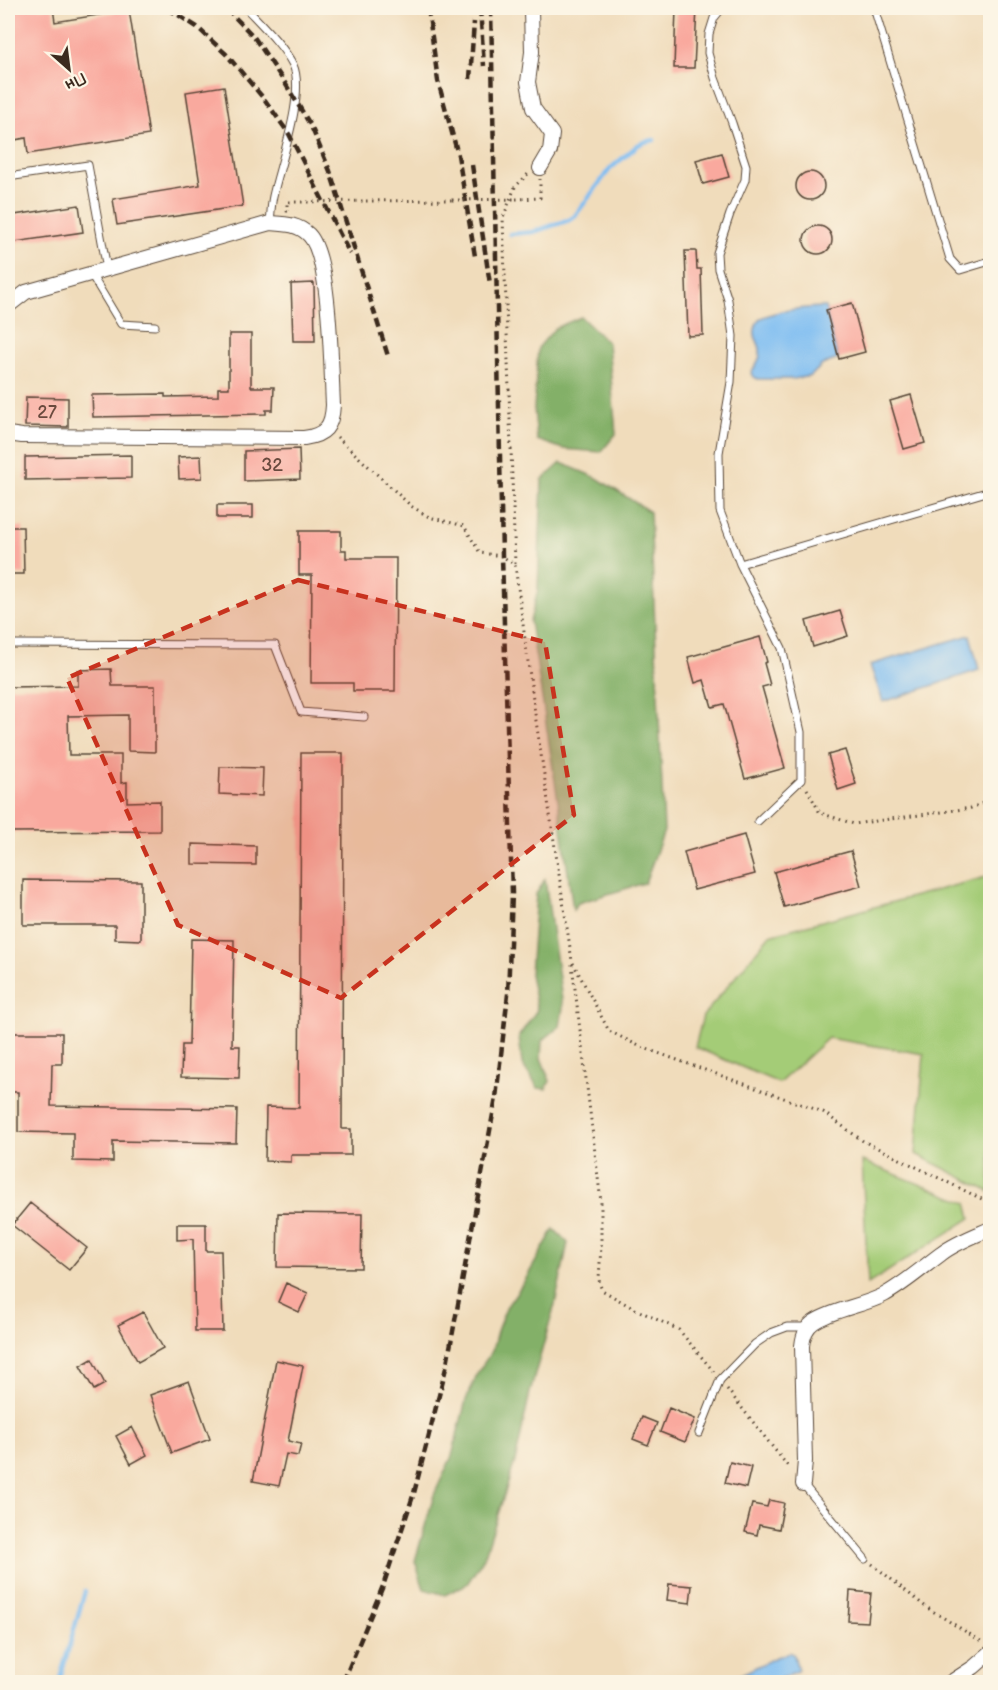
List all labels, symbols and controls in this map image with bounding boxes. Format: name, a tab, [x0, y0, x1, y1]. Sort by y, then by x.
north arrow	[39, 39, 99, 99]
text: Пн	[61, 68, 89, 94]
house number: 27	[37, 402, 57, 423]
house number: 32	[261, 455, 283, 476]

